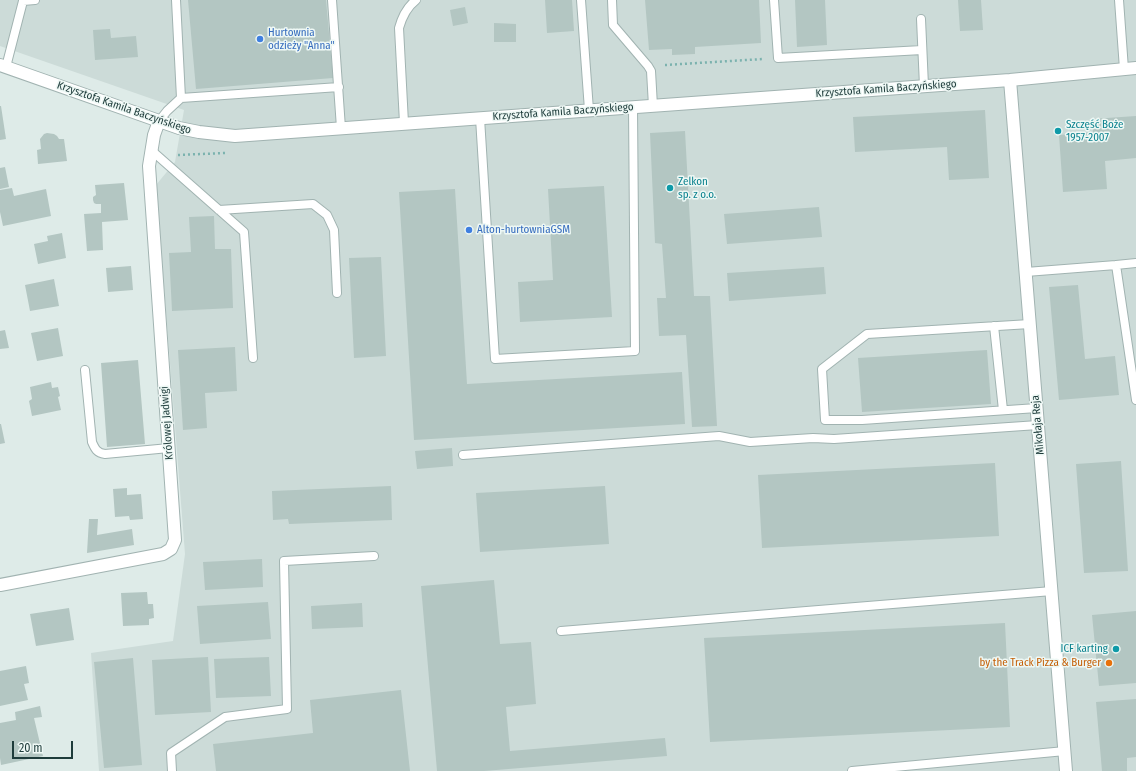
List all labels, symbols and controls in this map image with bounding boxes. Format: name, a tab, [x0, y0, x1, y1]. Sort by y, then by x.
place label: Hurtownia odzieży "Anna"	[268, 26, 335, 52]
marker: Hurtownia odzieży "Anna"	[255, 34, 265, 44]
street label: Krzysztofa Kamila Baczyńskiego	[815, 77, 957, 101]
street label: Krzysztofa Kamila Baczyńskiego	[55, 79, 193, 137]
street label: Krzysztofa Kamila Baczyńskiego	[492, 100, 634, 124]
place label: Szczęść Boże 1957-2007	[1066, 118, 1123, 144]
marker: Szczęść Boże 1957-2007	[1053, 126, 1063, 136]
place label: Zelkon sp. z o.o.	[678, 175, 716, 201]
marker: Zelkon sp. z o.o.	[665, 183, 675, 193]
place label: Alton-hurtowniaGSM	[477, 223, 570, 237]
marker: Alton-hurtowniaGSM	[464, 225, 474, 235]
street label: Królowej Jadwigi	[158, 386, 176, 460]
street label: Mikołaja Reja	[1029, 395, 1047, 455]
place label: ICF karting	[1061, 642, 1108, 656]
marker: ICF karting	[1111, 644, 1121, 654]
place label: by the Track Pizza & Burger	[980, 656, 1101, 670]
marker: by the Track Pizza & Burger	[1104, 658, 1114, 668]
scale bar	[14, 733, 75, 759]
text: 20 m	[19, 741, 43, 755]

